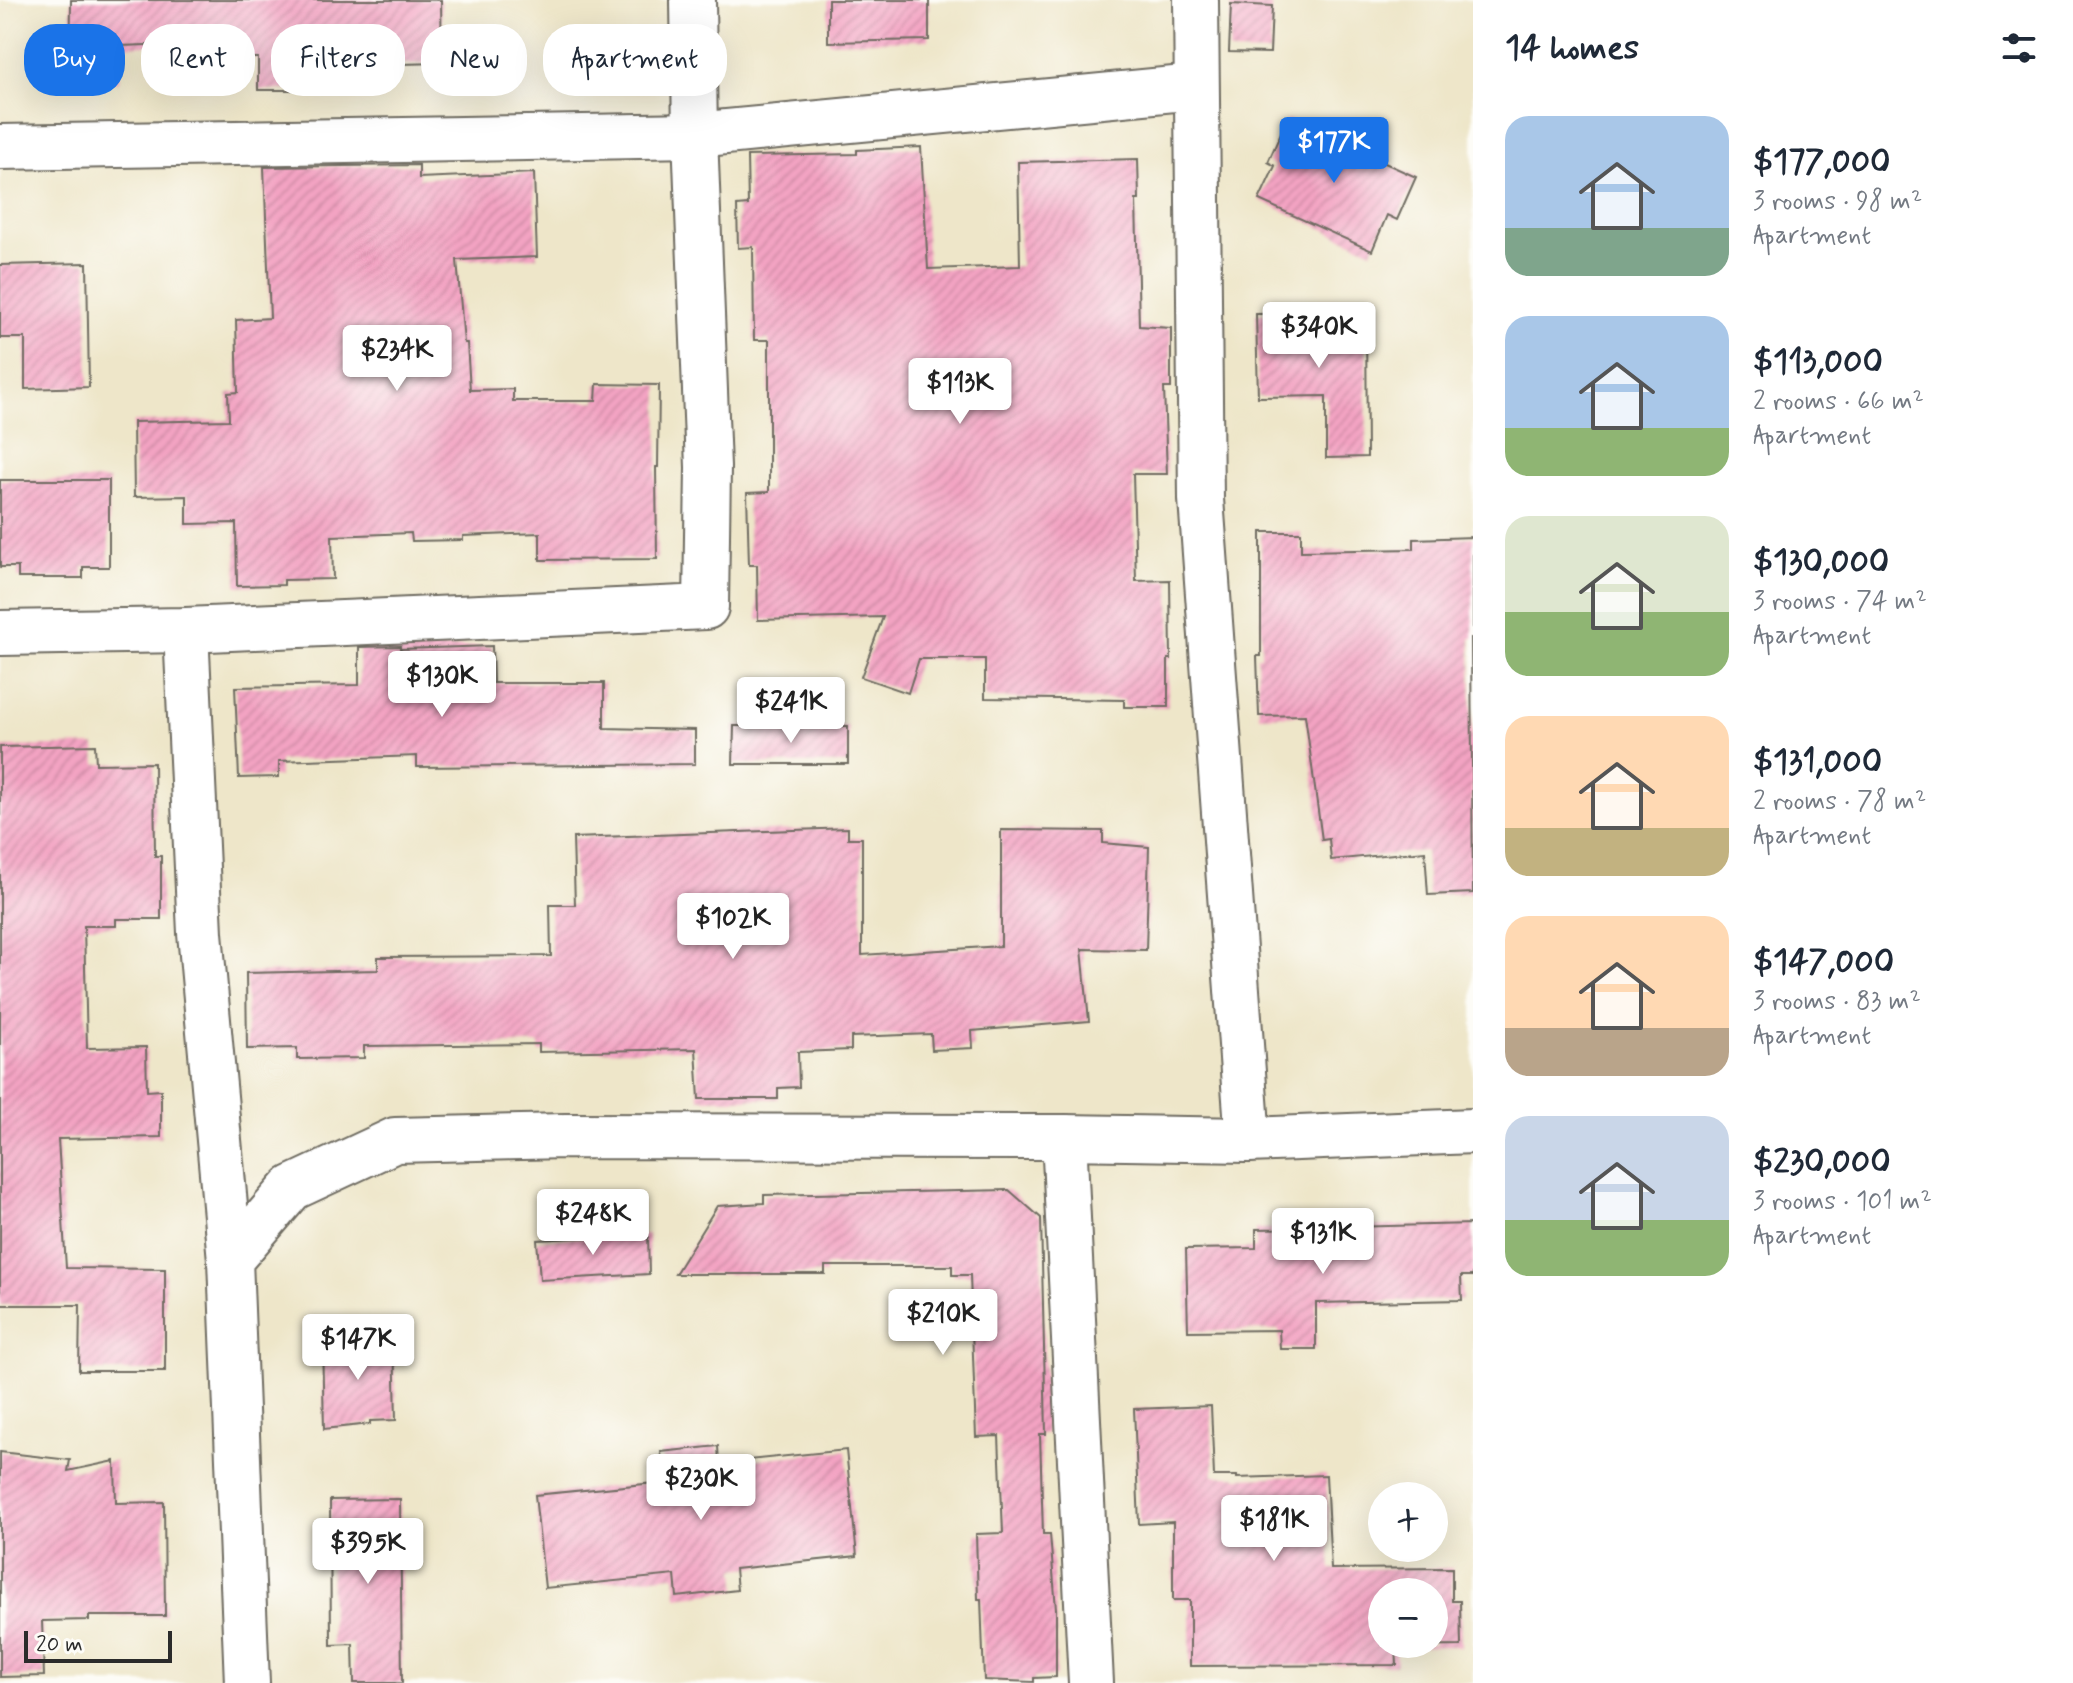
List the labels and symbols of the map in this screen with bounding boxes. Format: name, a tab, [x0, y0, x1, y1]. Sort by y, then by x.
pin: $177K	[1278, 117, 1390, 185]
pin: $340K	[1263, 302, 1375, 370]
pin: $234K	[341, 325, 453, 393]
pin: $113K	[904, 358, 1016, 426]
pin: $130K	[386, 651, 498, 719]
pin: $241K	[735, 677, 847, 745]
pin: $102K	[677, 893, 789, 961]
pin: $248K	[537, 1189, 649, 1257]
pin: $131K	[1267, 1208, 1379, 1276]
pin: $210K	[887, 1289, 999, 1357]
pin: $147K	[302, 1314, 414, 1382]
pin: $230K	[645, 1454, 757, 1522]
pin: $181K	[1218, 1495, 1330, 1563]
pin: $395K	[312, 1518, 424, 1586]
scale bar	[24, 1627, 172, 1663]

